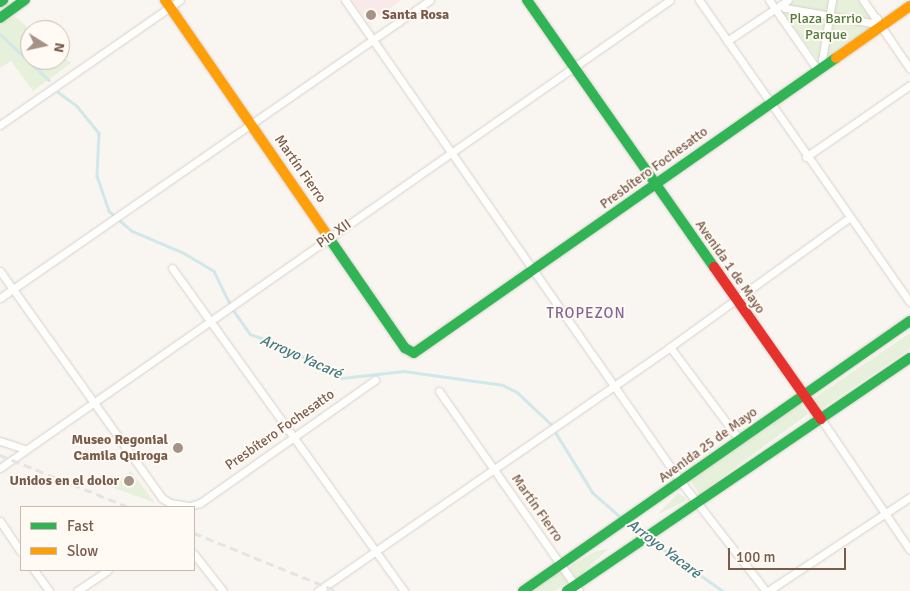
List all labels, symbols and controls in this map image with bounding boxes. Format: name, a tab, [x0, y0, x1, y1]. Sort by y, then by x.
place label: Santa Rosa	[382, 7, 449, 23]
marker: Santa Rosa	[364, 8, 378, 22]
park label: Plaza Barrio Parque	[790, 11, 862, 44]
north arrow	[20, 20, 70, 70]
text: N	[50, 41, 68, 54]
street label: Presbítero Fochesatto	[597, 123, 711, 213]
street label: Martín Fierro	[271, 132, 329, 206]
street label: Pio XII	[313, 216, 355, 252]
street label: Avenida 1 de Mayo	[691, 217, 769, 317]
district label: TROPEZON	[545, 305, 627, 323]
water label: Arroyo Yacaré	[257, 331, 345, 383]
street label: Presbítero Fochesatto	[222, 386, 338, 474]
street label: Avenida 25 de Mayo	[655, 403, 761, 487]
place label: Museo Regonial Camila Quiroga	[72, 432, 168, 464]
marker: Museo Regonial Camila Quiroga	[172, 442, 184, 454]
street label: Martín Fierro	[508, 471, 566, 545]
place label: Unidos en el dolor	[10, 473, 119, 489]
marker: Unidos en el dolor	[123, 475, 135, 487]
legend	[20, 506, 195, 571]
water label: Arroyo Yacaré	[624, 516, 704, 582]
text: Fast	[67, 517, 94, 535]
scale bar	[730, 538, 848, 570]
text: Slow	[67, 542, 98, 560]
text: 100 m	[736, 548, 776, 566]

